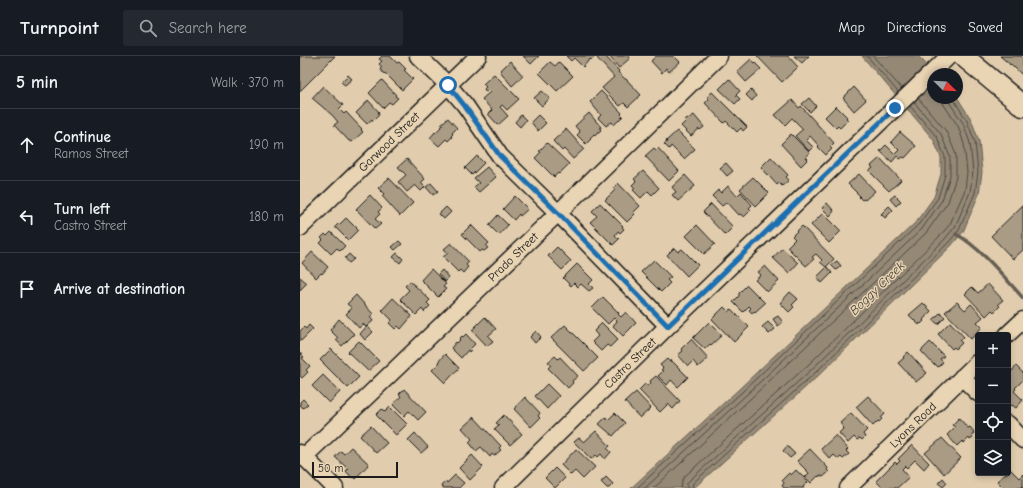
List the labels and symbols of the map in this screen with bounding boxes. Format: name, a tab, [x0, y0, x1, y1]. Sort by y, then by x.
north arrow	[927, 68, 963, 104]
route start	[439, 76, 457, 94]
route end	[886, 99, 904, 117]
street label: Garwood Street	[355, 109, 423, 175]
street label: Prado Street	[485, 229, 541, 284]
water label: Boggy Creek	[846, 258, 908, 318]
street label: Castro Street	[601, 334, 659, 391]
street label: Lyons Road	[887, 399, 939, 451]
scale bar	[312, 460, 398, 479]

